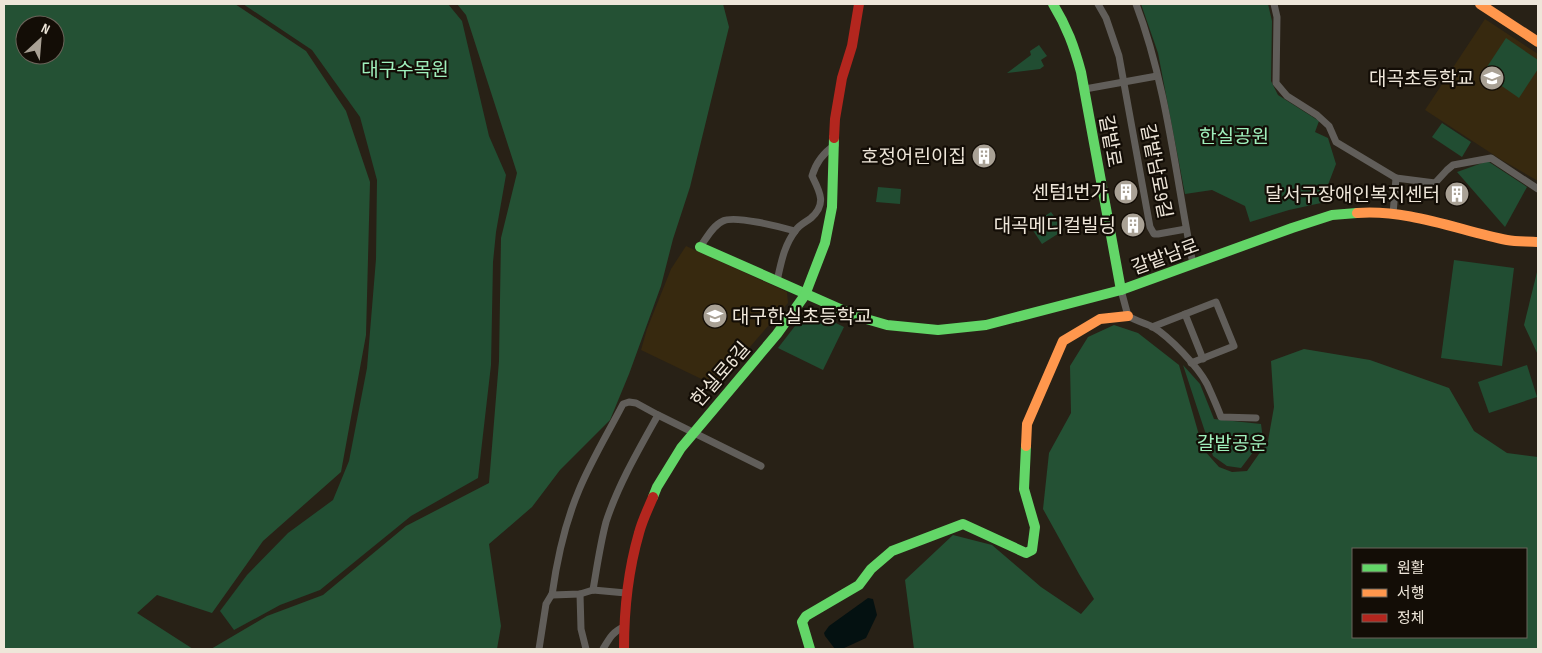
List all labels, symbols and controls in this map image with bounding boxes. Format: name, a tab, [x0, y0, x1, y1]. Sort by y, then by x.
north arrow	[15, 15, 65, 65]
text: N	[38, 19, 53, 38]
park label: 대구수목원	[361, 59, 449, 82]
school or university icon: 대곡초등학교	[1479, 65, 1505, 91]
place label: 대곡초등학교	[1369, 68, 1474, 91]
street label: 갈밭로	[1094, 113, 1125, 169]
street label: 갈밭남로9길	[1135, 122, 1176, 221]
park label: 한실공원	[1199, 126, 1269, 149]
building icon: 호정어린이집	[971, 143, 997, 169]
place label: 호정어린이집	[861, 146, 966, 169]
building icon: 센텀1번가	[1113, 179, 1139, 205]
building icon: 달서구장애인복지센터	[1444, 181, 1470, 207]
place label: 센텀1번가	[1031, 182, 1108, 205]
place label: 달서구장애인복지센터	[1265, 184, 1440, 207]
building icon: 대곡메디컬빌딩	[1120, 212, 1146, 238]
place label: 대곡메디컬빌딩	[994, 215, 1116, 238]
street label: 갈밭남로	[1129, 235, 1202, 280]
school or university icon: 대구한실초등학교	[702, 303, 728, 329]
place label: 대구한실초등학교	[732, 306, 872, 329]
street label: 한실로6길	[687, 338, 755, 412]
park label: 갈밭공운	[1197, 433, 1267, 456]
legend	[1352, 548, 1527, 638]
text: 원활	[1397, 559, 1425, 578]
text: 서행	[1397, 584, 1425, 603]
text: 정체	[1397, 609, 1425, 628]

